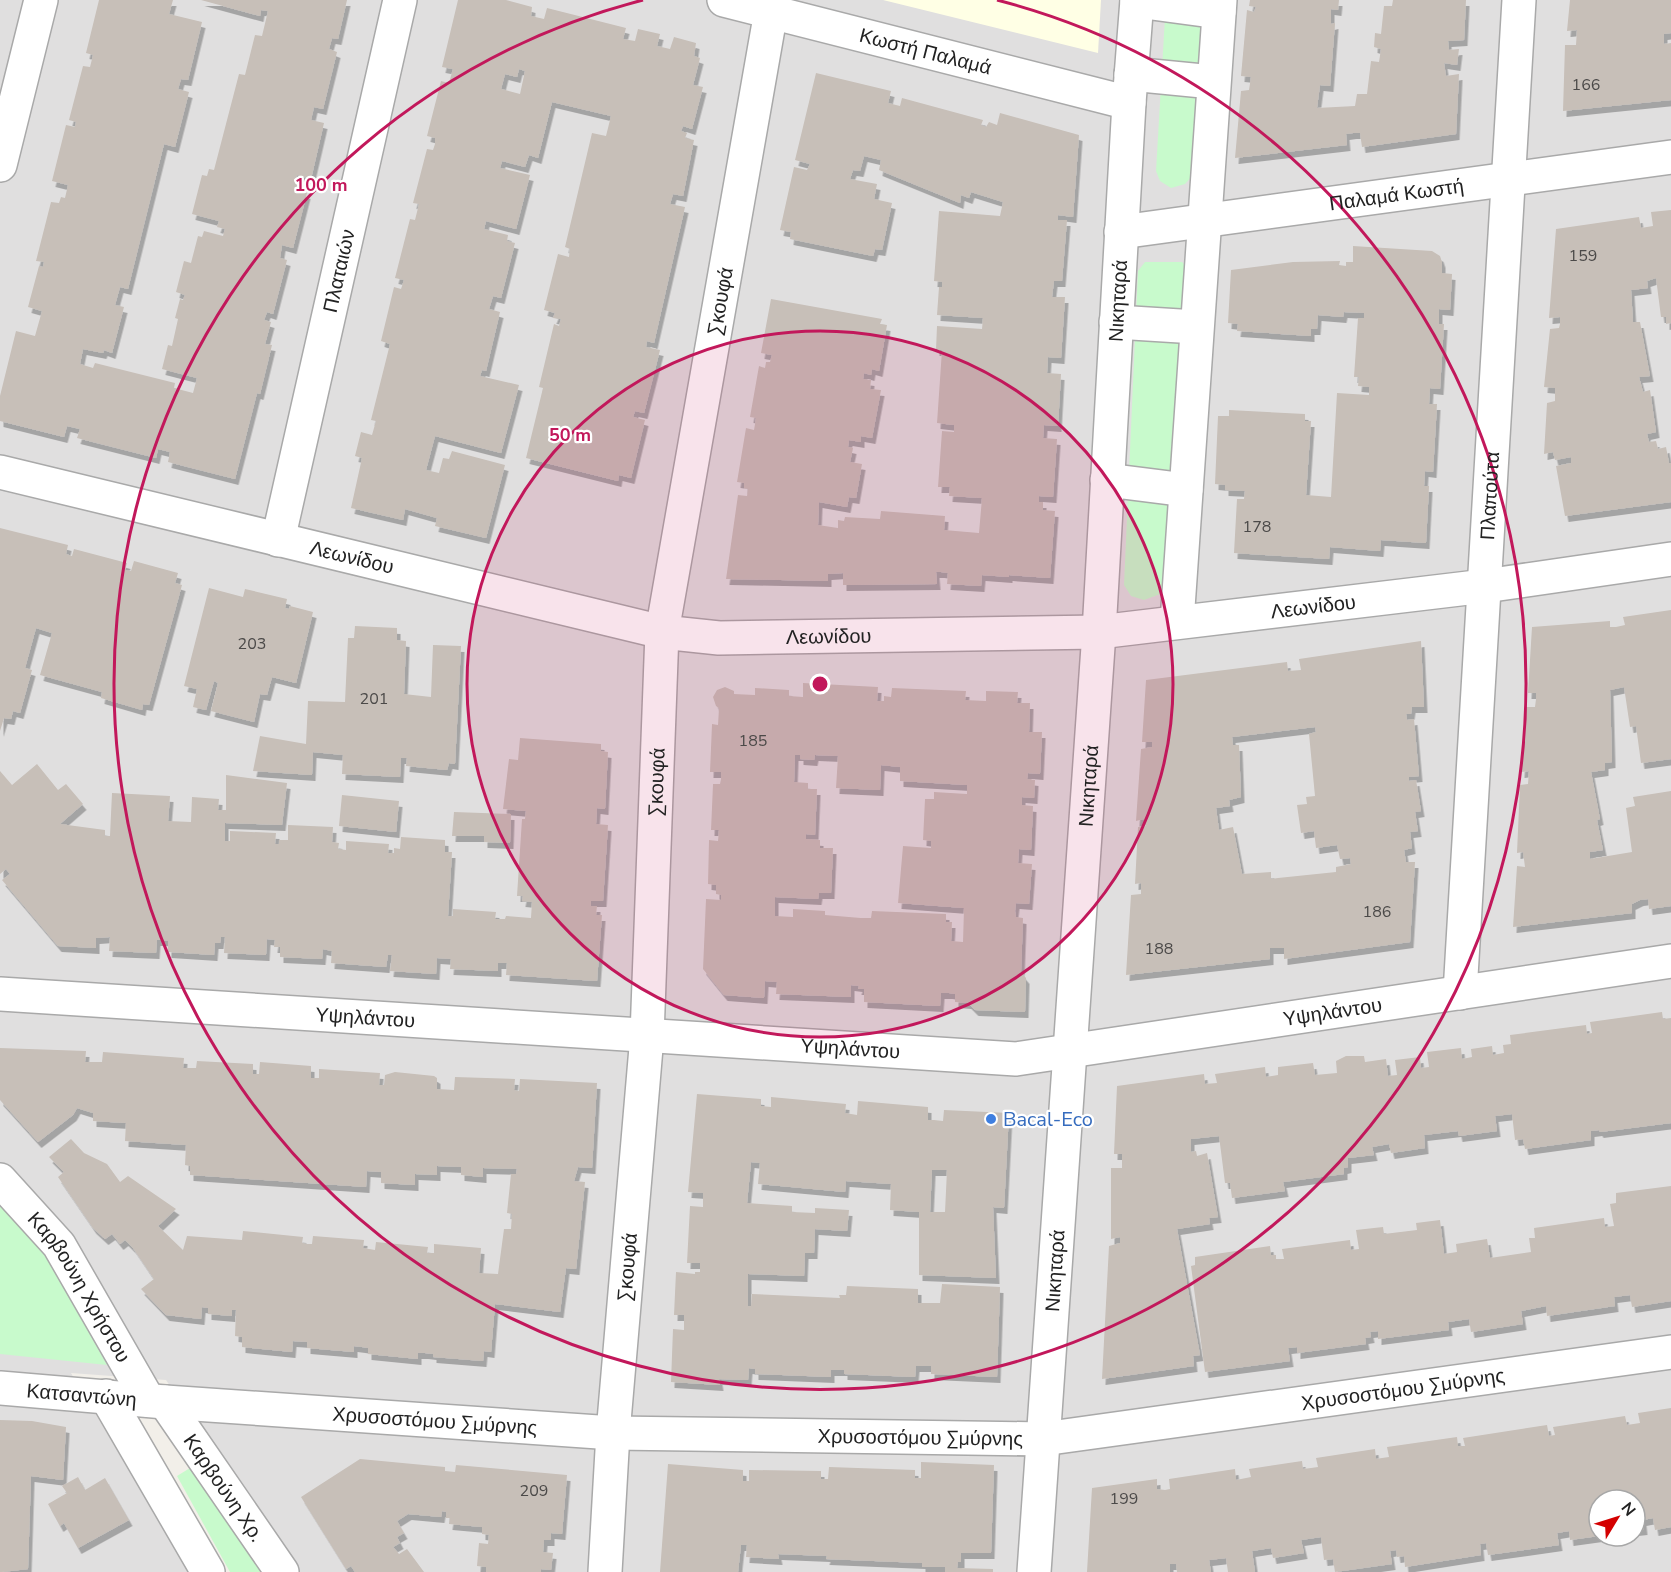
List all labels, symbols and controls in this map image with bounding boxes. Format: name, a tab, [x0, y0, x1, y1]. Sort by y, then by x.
street label: Κωστή Παλαμά	[857, 22, 994, 82]
house number: 166	[1572, 74, 1600, 96]
street label: Παλαμά Κωστή	[1328, 172, 1465, 217]
text: 100 m	[294, 173, 348, 197]
street label: Πλαταιών	[317, 226, 362, 315]
house number: 159	[1569, 245, 1597, 267]
street label: Νικηταρά	[1102, 259, 1134, 343]
street label: Σκουφά	[701, 265, 740, 337]
text: 50 m	[549, 423, 591, 447]
street label: Πλαπούτα	[1474, 451, 1506, 541]
house number: 178	[1243, 516, 1271, 538]
street label: Λεωνίδου	[307, 534, 397, 581]
street label: Λεωνίδου	[1269, 589, 1357, 625]
street label: Λεωνίδου	[786, 623, 872, 651]
house number: 203	[238, 633, 266, 655]
centre of rings	[810, 674, 830, 694]
house number: 201	[360, 688, 388, 710]
house number: 185	[739, 730, 767, 752]
street label: Νικηταρά	[1073, 744, 1105, 828]
street label: Σκουφά	[642, 747, 672, 817]
house number: 186	[1363, 901, 1391, 923]
house number: 188	[1145, 938, 1173, 960]
street label: Υψηλάντου	[1281, 991, 1384, 1033]
street label: Υψηλάντου	[315, 1001, 416, 1035]
street label: Υψηλάντου	[800, 1032, 901, 1066]
place label: Bacal-Eco	[1003, 1106, 1093, 1133]
marker: Bacal-Eco	[984, 1112, 998, 1126]
street label: Καρβούνη Χρήστου	[21, 1206, 137, 1367]
street label: Νικηταρά	[1039, 1229, 1072, 1313]
street label: Σκουφά	[611, 1232, 644, 1302]
street label: Χρυσοστόμου Σμύρνης	[1299, 1362, 1507, 1417]
street label: Κατσαντώνη	[25, 1377, 138, 1414]
street label: Χρυσοστόμου Σμύρνης	[331, 1401, 538, 1442]
street label: Χρυσοστόμου Σμύρνης	[817, 1423, 1023, 1453]
street label: Καρβούνη Χρ.	[177, 1429, 270, 1547]
house number: 209	[520, 1480, 548, 1502]
house number: 199	[1110, 1488, 1138, 1510]
north arrow	[1587, 1488, 1647, 1548]
text: N	[1616, 1498, 1640, 1521]

